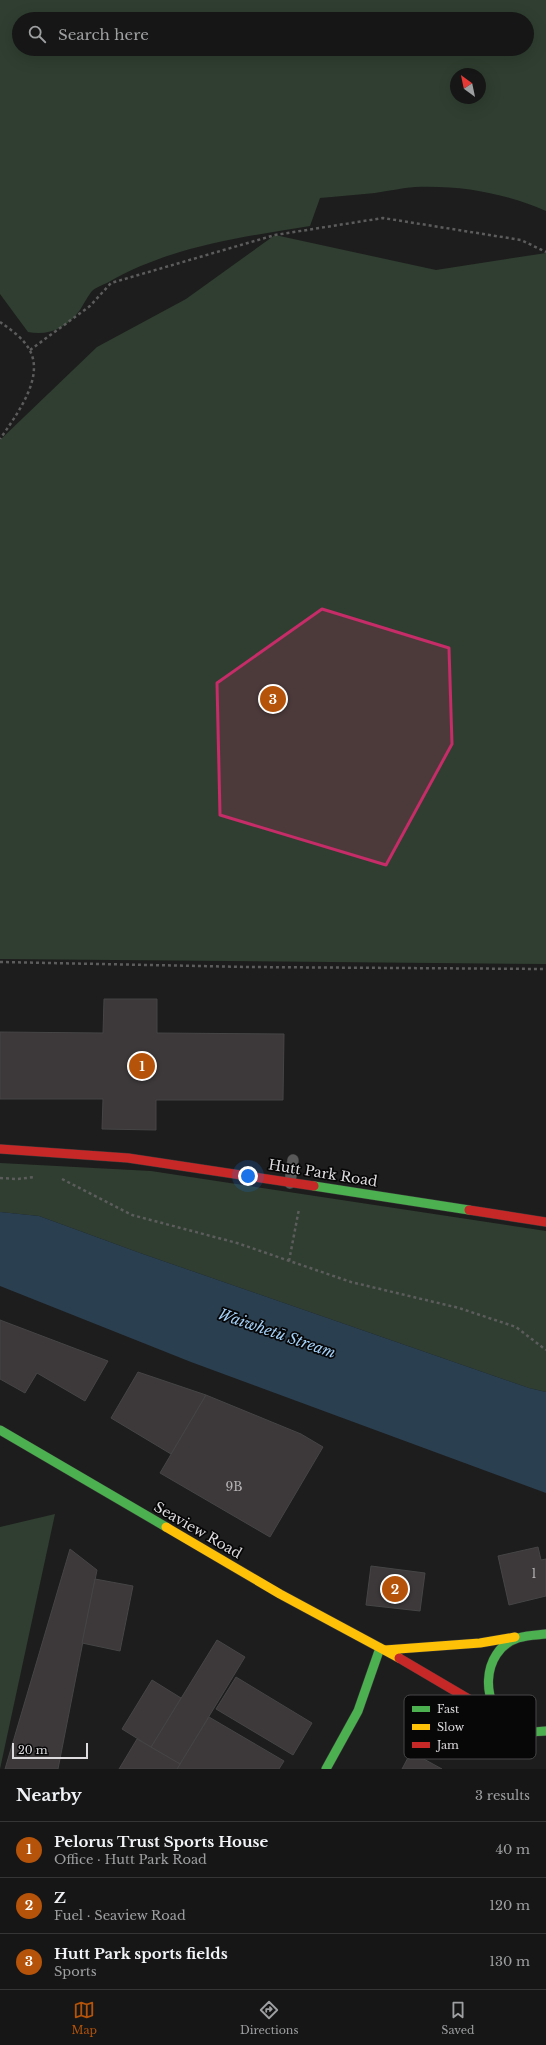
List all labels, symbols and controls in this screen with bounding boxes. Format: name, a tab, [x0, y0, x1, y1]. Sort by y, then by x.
search box	[12, 12, 534, 56]
icon: search	[26, 23, 48, 45]
text: Search here	[58, 25, 149, 44]
north arrow	[450, 68, 486, 104]
pin: 3	[260, 684, 286, 714]
pin: 1	[129, 1051, 155, 1081]
street label: Hutt Park Road	[267, 1155, 379, 1191]
your location	[238, 1166, 258, 1186]
water label: Waiwhetū Stream	[216, 1304, 338, 1362]
house number: 9B	[226, 1479, 242, 1494]
street label: Seaview Road	[151, 1498, 246, 1563]
house number: 1	[531, 1566, 537, 1581]
pin: 2	[382, 1574, 408, 1604]
legend	[404, 1695, 536, 1759]
text: Fast	[437, 1702, 460, 1716]
text: Slow	[437, 1720, 465, 1734]
text: Jam	[435, 1738, 459, 1752]
scale bar	[12, 1741, 88, 1760]
text: 20 m	[18, 1743, 48, 1757]
text: Nearby	[16, 1785, 82, 1806]
text: 3 results	[475, 1787, 530, 1804]
text: Pelorus Trust Sports House	[54, 1832, 268, 1851]
text: 1	[26, 1841, 32, 1858]
text: 40 m	[495, 1841, 530, 1858]
text: Office · Hutt Park Road	[54, 1851, 207, 1868]
text: Z	[54, 1888, 66, 1907]
text: 2	[25, 1897, 33, 1914]
text: 120 m	[489, 1897, 530, 1914]
text: Fuel · Seaview Road	[54, 1907, 186, 1924]
text: Hutt Park sports fields	[54, 1944, 228, 1963]
text: 3	[25, 1953, 33, 1970]
text: 130 m	[489, 1953, 530, 1970]
text: Sports	[54, 1963, 97, 1980]
tab: Map	[71, 1999, 97, 2037]
tab: Directions	[240, 1999, 298, 2037]
tab: Saved	[441, 1999, 475, 2037]

